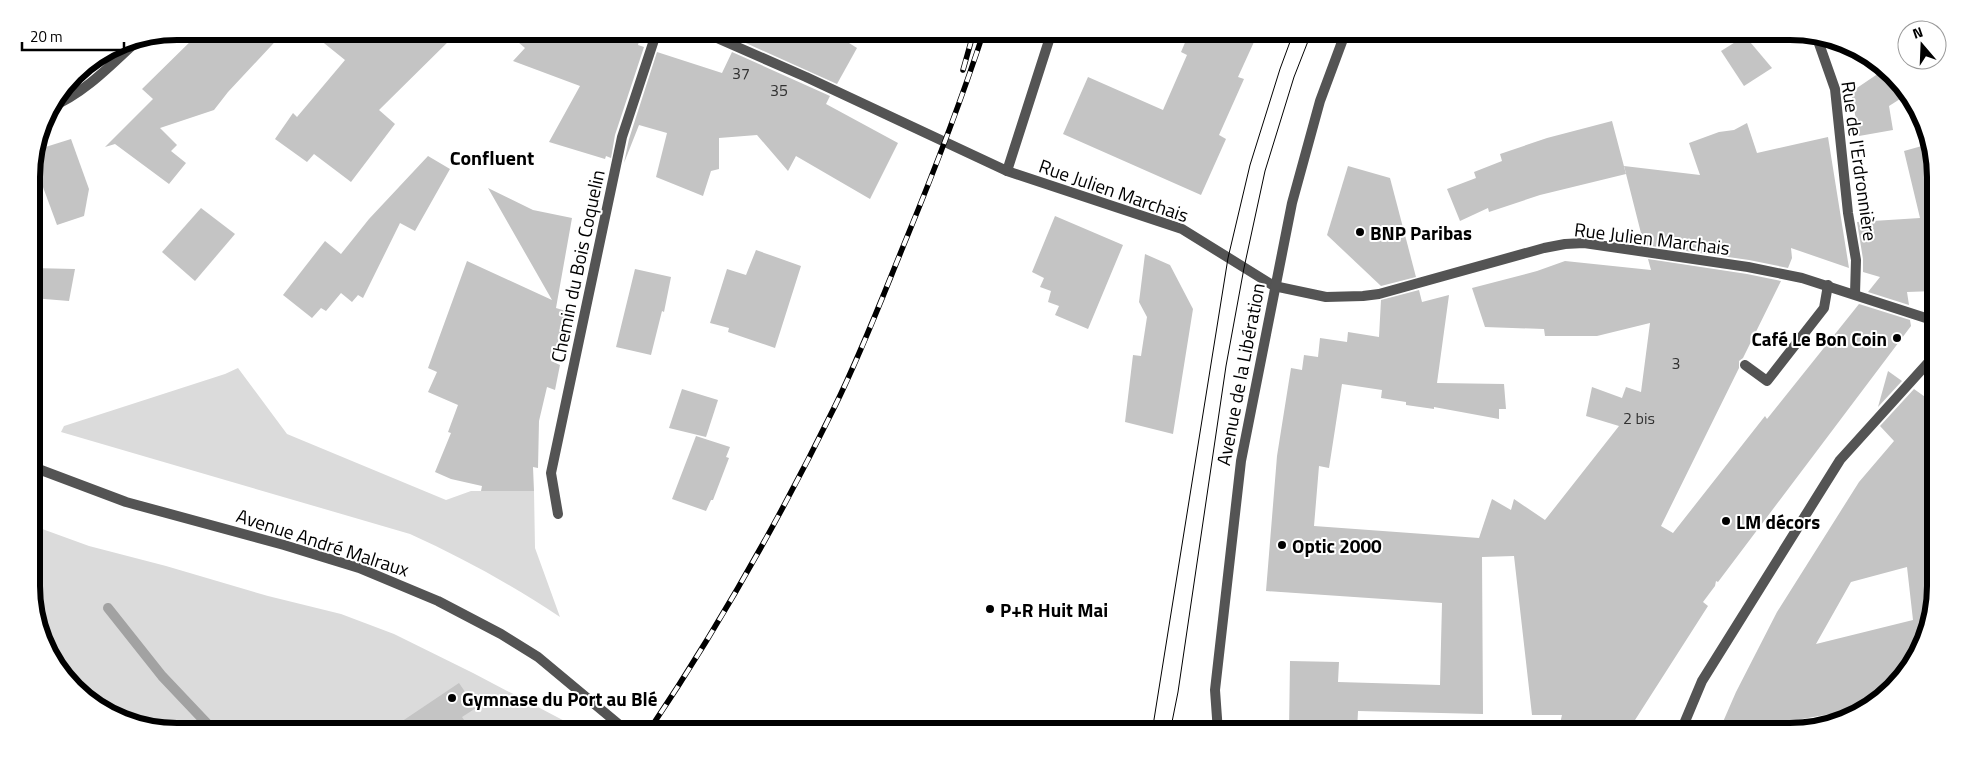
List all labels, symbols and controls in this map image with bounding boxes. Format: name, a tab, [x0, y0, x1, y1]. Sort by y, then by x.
scale bar	[22, 20, 125, 52]
north arrow	[1897, 20, 1947, 70]
text: N	[1910, 21, 1926, 44]
text: 20 m	[30, 25, 63, 48]
house number: 37	[732, 61, 750, 85]
house number: 35	[770, 78, 788, 102]
street label: Rue de l'Erdronnière	[1834, 79, 1886, 243]
district label: Confluent	[450, 142, 534, 173]
street label: Rue Julien Marchais	[1035, 151, 1193, 229]
street label: Chemin du Bois Coquelin	[542, 167, 612, 365]
street label: Rue Julien Marchais	[1573, 214, 1732, 262]
place label: BNP Paribas	[1370, 218, 1472, 247]
marker: BNP Paribas	[1354, 226, 1366, 238]
street label: Avenue de la Libération	[1208, 280, 1272, 468]
place label: Café Le Bon Coin	[1752, 324, 1887, 353]
marker: Café Le Bon Coin	[1891, 332, 1903, 344]
house number: 3	[1672, 351, 1680, 375]
house number: 2 bis	[1623, 406, 1655, 430]
street label: Avenue André Malraux	[233, 500, 413, 584]
place label: LM décors	[1736, 507, 1820, 536]
marker: LM décors	[1720, 515, 1732, 527]
place label: Optic 2000	[1292, 531, 1382, 560]
marker: Optic 2000	[1276, 539, 1288, 551]
place label: P+R Huit Mai	[1000, 595, 1108, 624]
marker: P+R Huit Mai	[984, 603, 996, 615]
place label: Gymnase du Port au Blé	[462, 684, 658, 713]
marker: Gymnase du Port au Blé	[446, 692, 458, 704]

